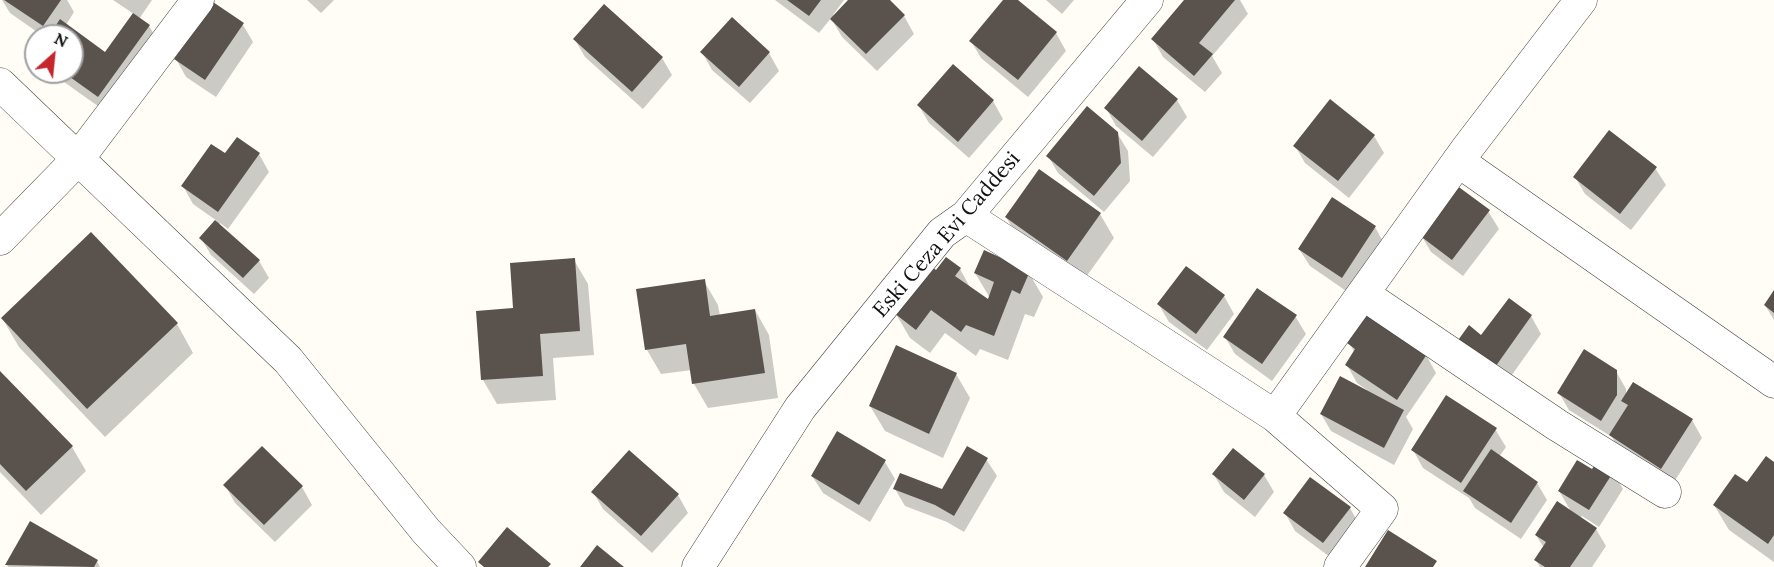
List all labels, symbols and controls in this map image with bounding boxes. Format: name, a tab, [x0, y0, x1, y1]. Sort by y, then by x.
north arrow	[24, 24, 84, 84]
text: N	[51, 28, 71, 51]
street label: Eski Ceza Evi Caddesi	[868, 147, 1026, 323]

